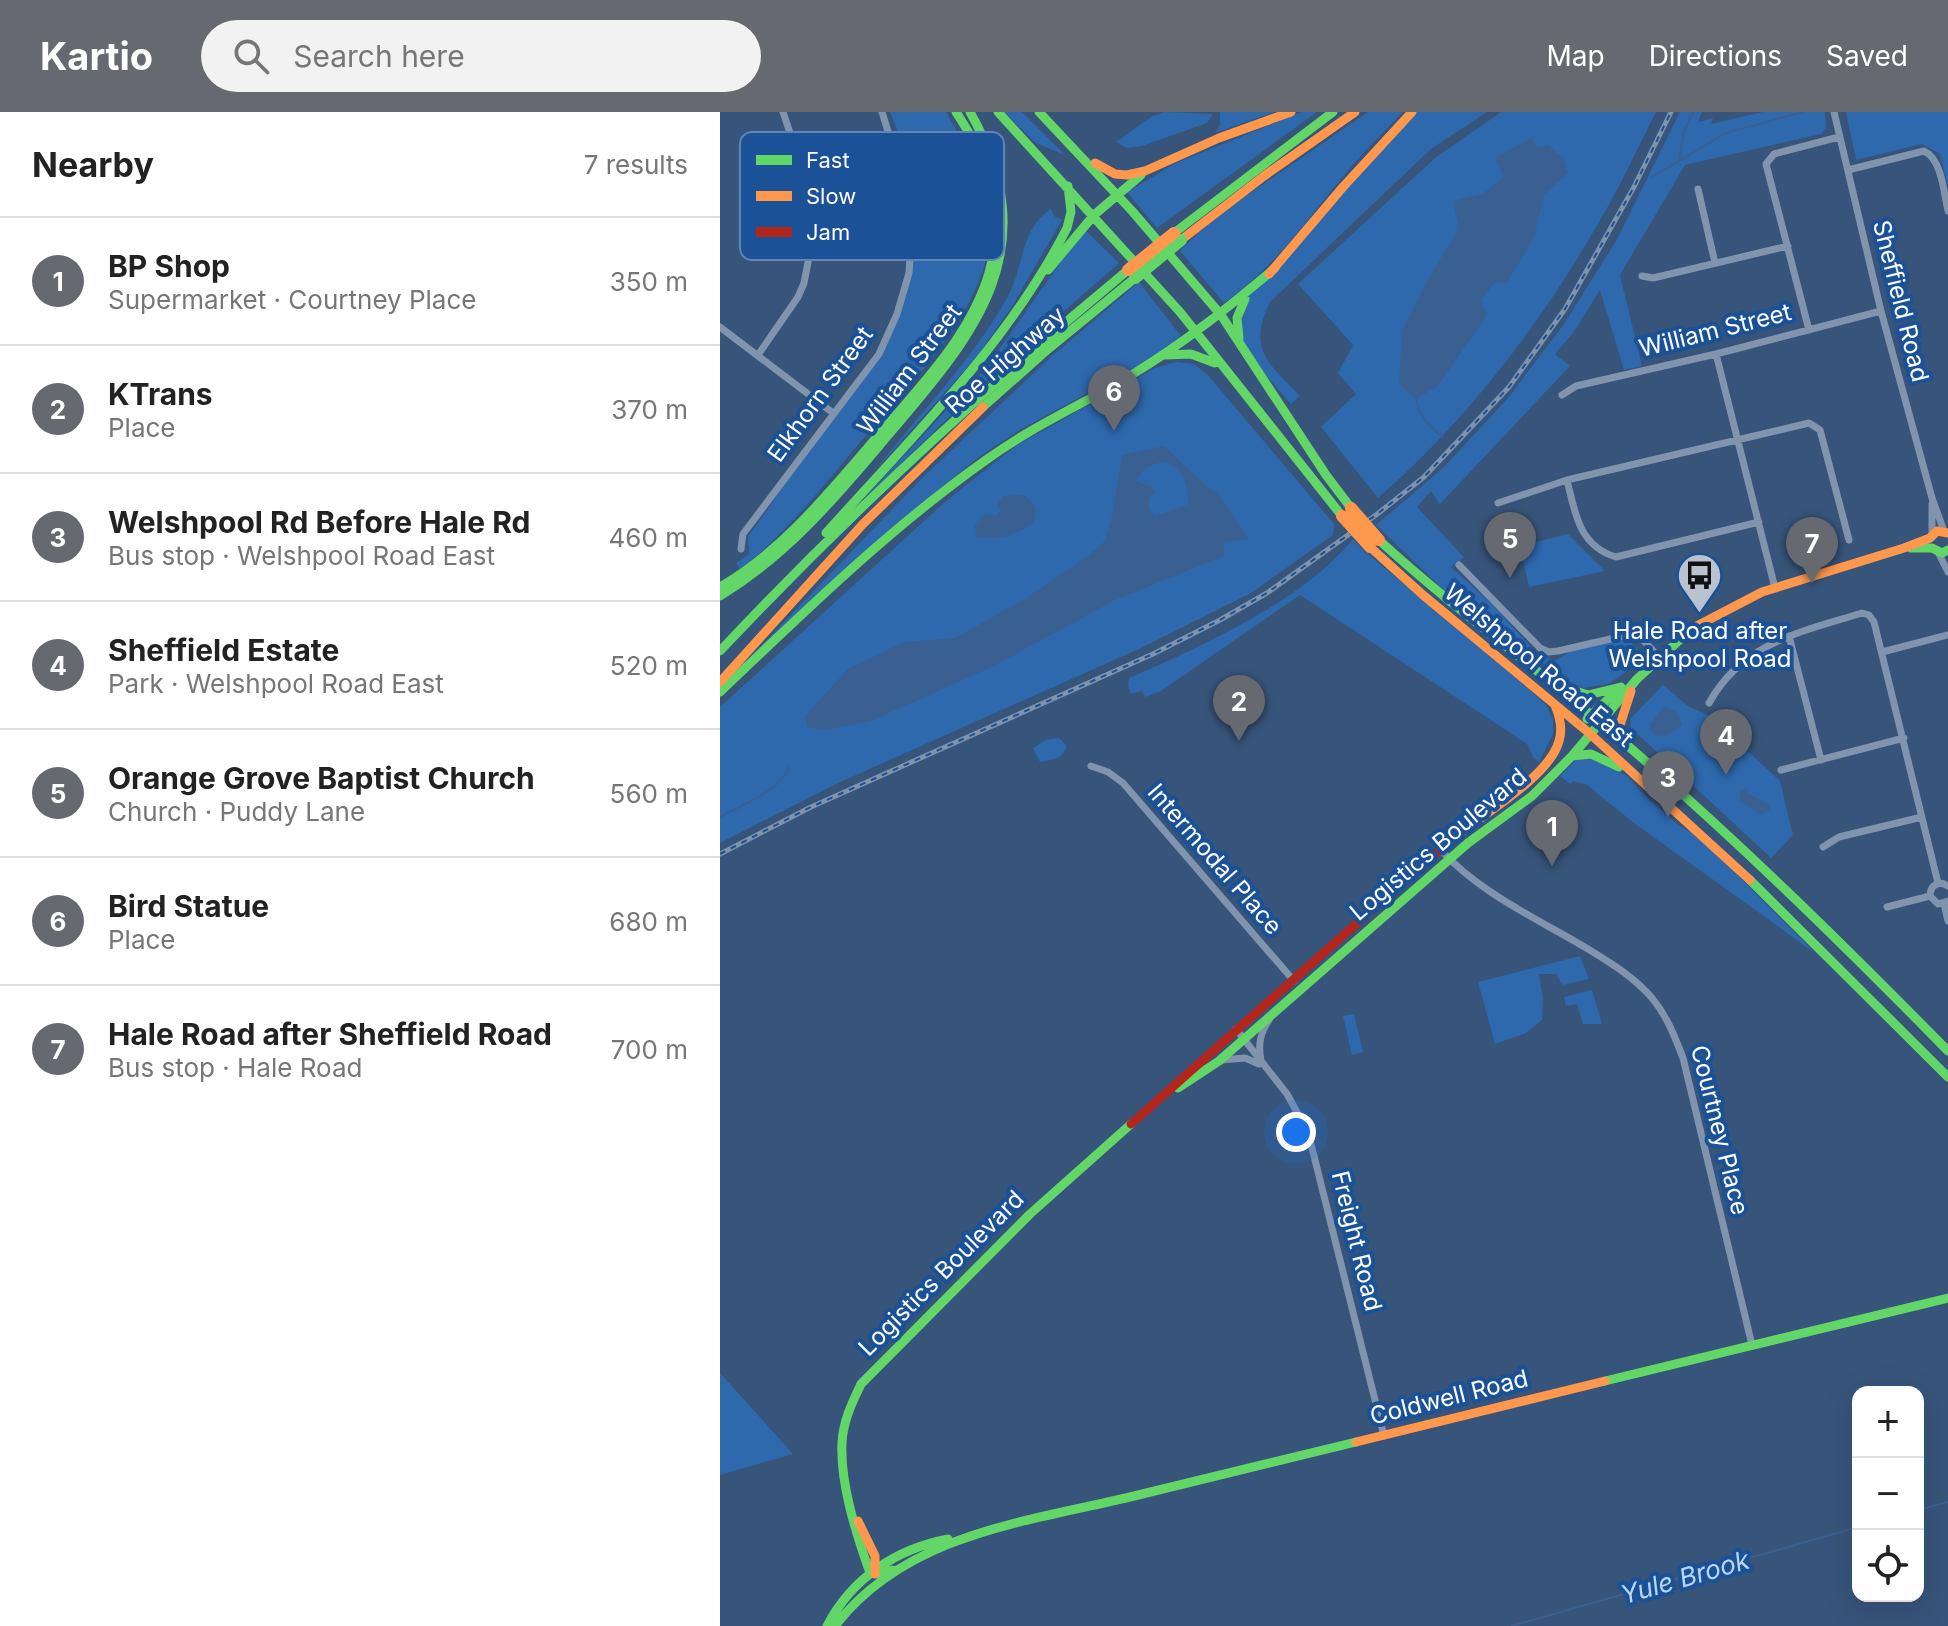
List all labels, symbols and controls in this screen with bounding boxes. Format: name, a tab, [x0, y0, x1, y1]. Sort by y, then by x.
search box	[201, 20, 761, 92]
text: Kartio	[40, 33, 153, 79]
icon: search	[229, 34, 273, 78]
text: Search here	[293, 38, 465, 74]
text: Map	[1546, 39, 1605, 73]
text: Directions	[1649, 39, 1782, 73]
text: Saved	[1826, 39, 1908, 73]
legend	[740, 132, 1004, 260]
text: Nearby	[32, 144, 154, 185]
text: Fast	[806, 147, 850, 173]
text: 7 results	[584, 149, 688, 180]
text: Slow	[806, 183, 856, 209]
street label: Sheffield Road	[1867, 217, 1935, 385]
text: Jam	[806, 219, 850, 245]
text: BP Shop	[108, 248, 230, 284]
text: 1	[52, 266, 64, 297]
text: 350 m	[610, 266, 688, 297]
text: Supermarket · Courtney Place	[108, 284, 476, 315]
street label: William Street	[1636, 297, 1794, 363]
street label: William Street	[851, 298, 968, 440]
street label: Roe Highway	[939, 300, 1071, 420]
street label: Elkhorn Street	[761, 321, 879, 467]
pin: 6	[1088, 365, 1140, 431]
text: KTrans	[108, 376, 213, 412]
text: 2	[50, 394, 66, 425]
text: 370 m	[611, 394, 688, 425]
text: Place	[108, 412, 176, 443]
text: Welshpool Rd Before Hale Rd	[108, 504, 530, 540]
pin: 5	[1484, 512, 1536, 578]
pin: 7	[1786, 517, 1838, 583]
text: 3	[50, 522, 66, 553]
text: 460 m	[609, 522, 688, 553]
text: Bus stop · Welshpool Road East	[108, 540, 495, 571]
bus stop icon: Hale Road after Welshpool Road	[1676, 552, 1724, 615]
street label: Welshpool Road East	[1438, 577, 1640, 753]
place label: Hale Road after Welshpool Road	[1608, 616, 1792, 673]
text: Sheffield Estate	[108, 632, 339, 668]
text: 4	[49, 650, 67, 681]
text: 520 m	[610, 650, 688, 681]
text: Park · Welshpool Road East	[108, 668, 444, 699]
pin: 2	[1213, 675, 1265, 741]
pin: 4	[1700, 709, 1752, 775]
pin: 3	[1642, 751, 1694, 817]
text: Orange Grove Baptist Church	[108, 760, 535, 796]
street label: Logistics Boulevard	[1344, 762, 1532, 926]
text: 5	[50, 778, 66, 809]
text: 560 m	[610, 778, 688, 809]
street label: Intermodal Place	[1142, 778, 1288, 940]
text: Church · Puddy Lane	[108, 796, 365, 827]
pin: 1	[1526, 800, 1578, 866]
text: Bird Statue	[108, 888, 269, 924]
text: 6	[50, 906, 66, 937]
text: 680 m	[609, 906, 688, 937]
text: Place	[108, 924, 176, 955]
text: Hale Road after Sheffield Road	[108, 1016, 552, 1052]
text: 7	[50, 1034, 66, 1065]
text: 700 m	[611, 1034, 688, 1065]
street label: Courtney Place	[1685, 1042, 1755, 1218]
text: Bus stop · Hale Road	[108, 1052, 362, 1083]
your location	[1276, 1112, 1316, 1152]
street label: Freight Road	[1326, 1168, 1388, 1314]
street label: Logistics Boulevard	[852, 1184, 1030, 1362]
street label: Coldwell Road	[1367, 1363, 1531, 1431]
map controls	[1852, 1386, 1924, 1602]
button: +	[1852, 1386, 1924, 1458]
button: −	[1852, 1458, 1924, 1530]
button: locate	[1852, 1530, 1924, 1602]
water label: Yule Brook	[1617, 1544, 1754, 1610]

